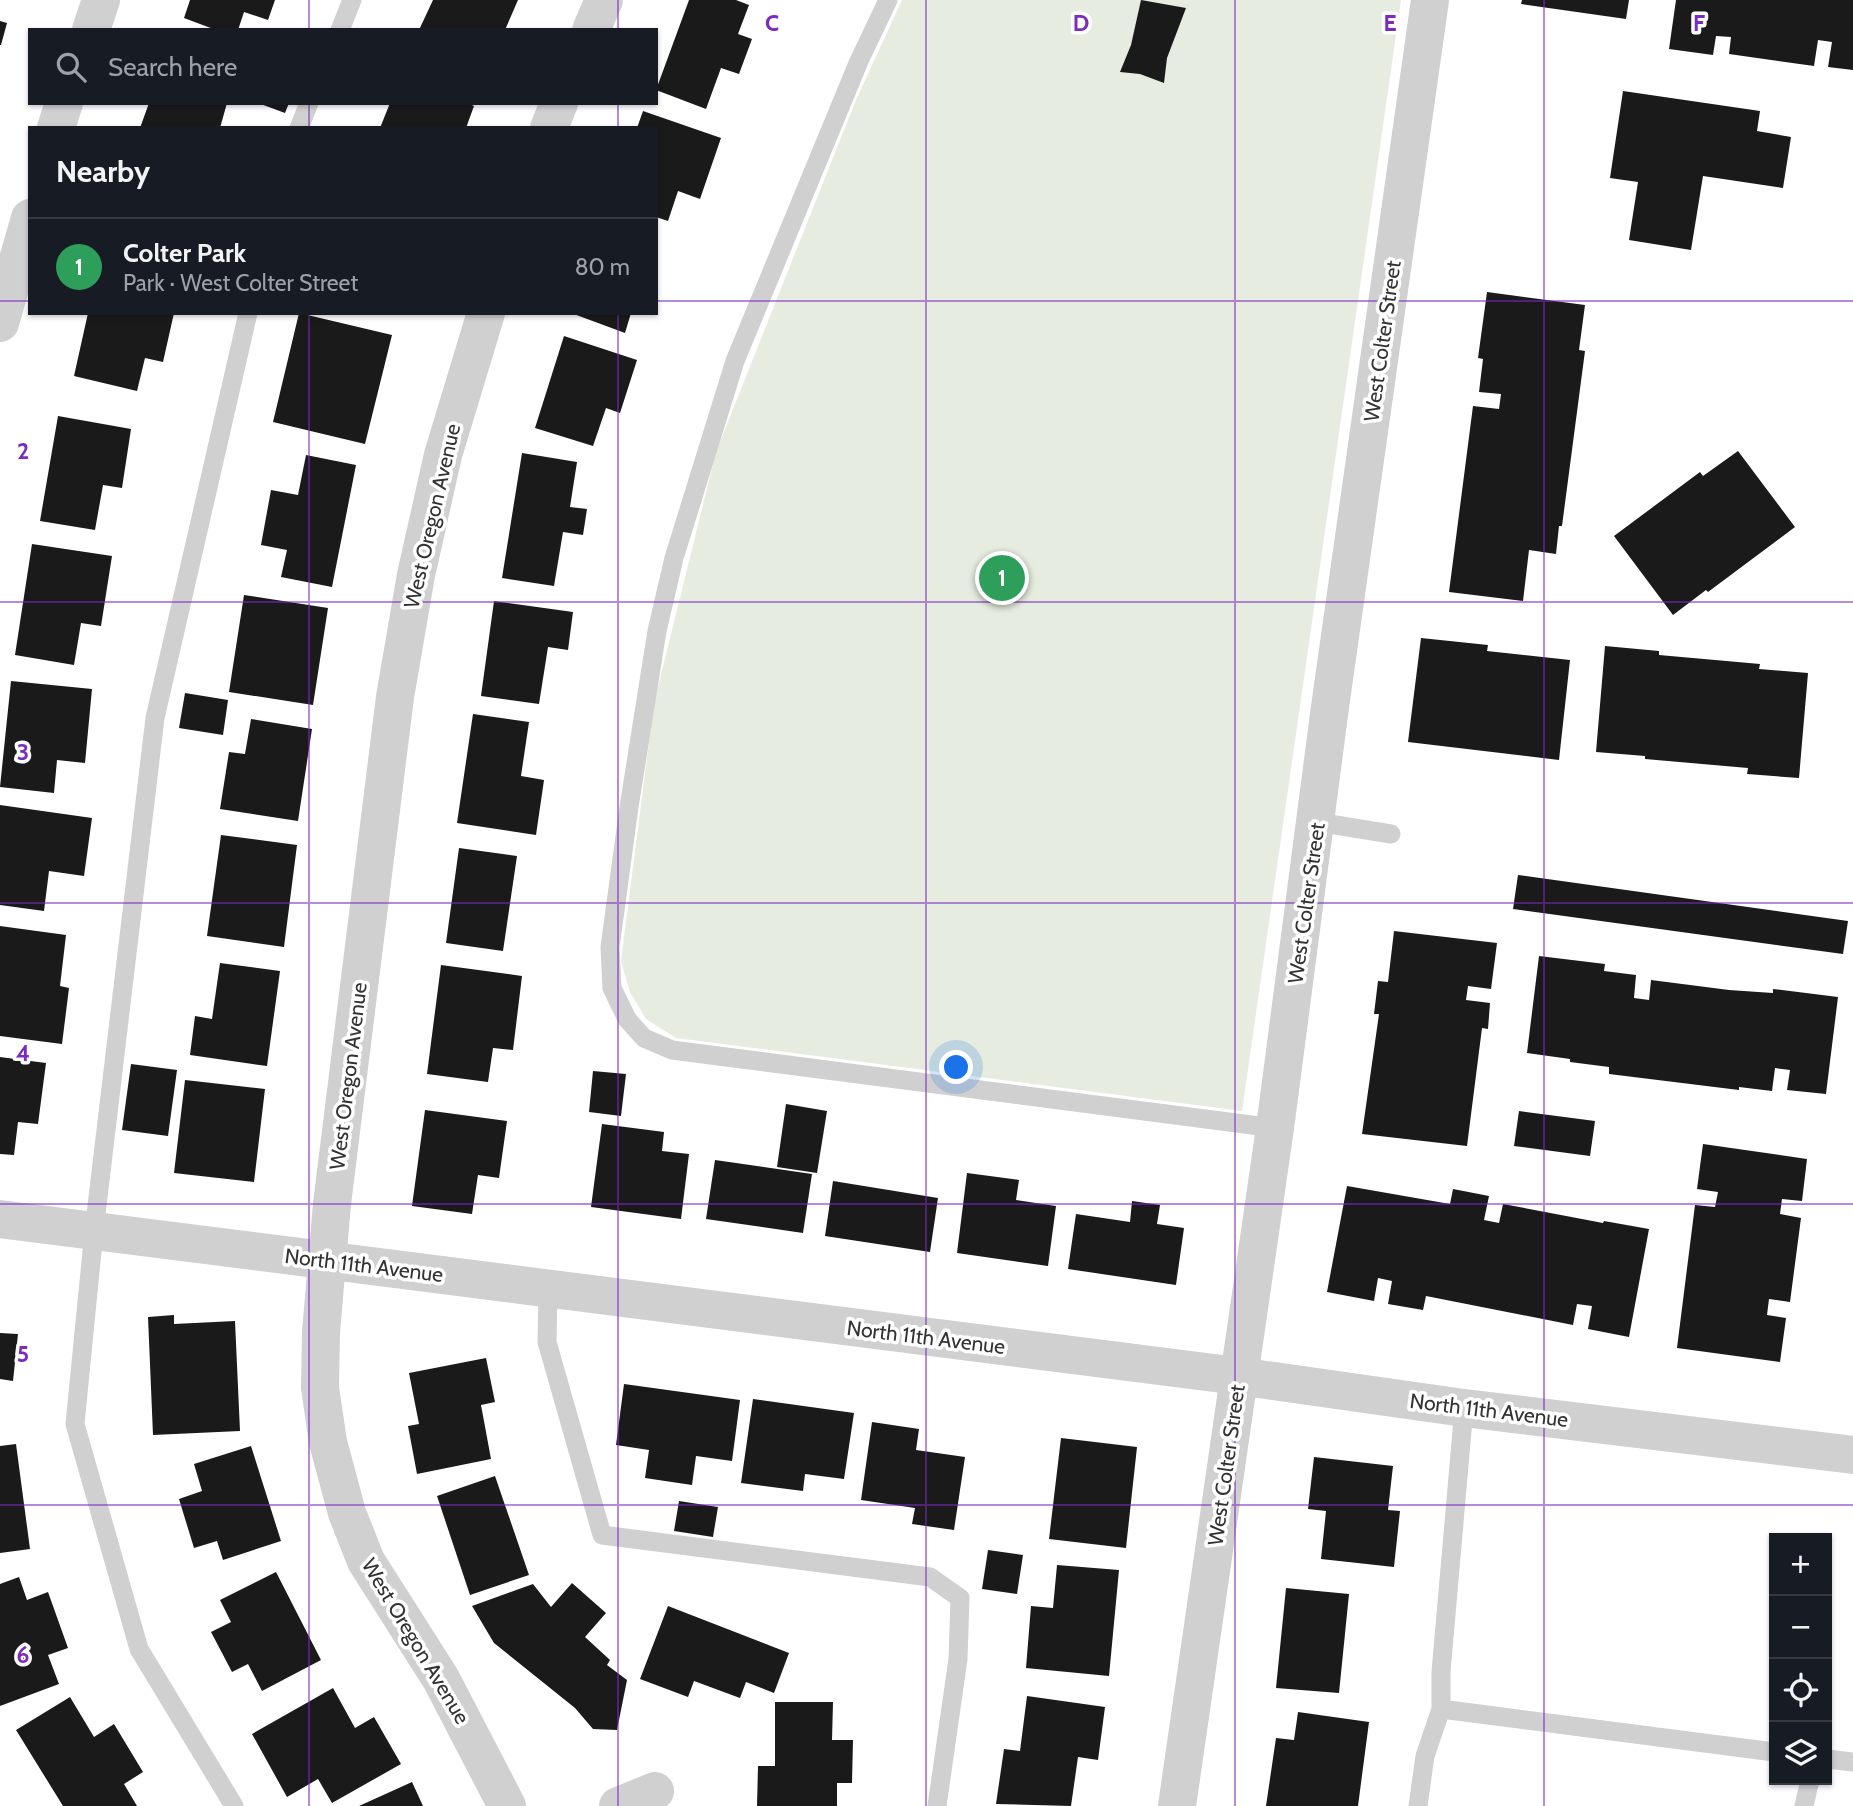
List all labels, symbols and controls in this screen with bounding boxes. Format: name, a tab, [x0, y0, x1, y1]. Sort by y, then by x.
text: C	[765, 9, 779, 37]
text: D	[1073, 9, 1089, 37]
text: E	[1383, 9, 1397, 37]
text: F	[1693, 9, 1705, 37]
search box	[28, 28, 658, 105]
icon: search	[52, 48, 90, 86]
text: Search here	[108, 51, 237, 83]
text: Nearby	[56, 153, 150, 190]
text: Colter Park	[123, 237, 246, 269]
text: 1	[75, 253, 83, 281]
text: 80 m	[575, 253, 630, 281]
street label: West Colter Street	[1358, 259, 1406, 423]
text: Park · West Colter Street	[123, 269, 358, 297]
street label: West Oregon Avenue	[399, 421, 465, 611]
text: 2	[17, 437, 29, 465]
pin: 1	[979, 552, 1025, 604]
text: 3	[17, 738, 29, 766]
street label: West Colter Street	[1282, 821, 1330, 985]
street label: West Oregon Avenue	[324, 981, 372, 1171]
text: 4	[16, 1039, 30, 1067]
your location	[939, 1050, 973, 1084]
street label: North 11th Avenue	[283, 1243, 445, 1287]
street label: North 11th Avenue	[845, 1315, 1007, 1359]
text: 5	[17, 1340, 29, 1368]
street label: West Colter Street	[1202, 1383, 1250, 1547]
street label: North 11th Avenue	[1408, 1388, 1570, 1432]
map controls	[1769, 1533, 1832, 1785]
button: +	[1769, 1533, 1832, 1596]
street label: West Oregon Avenue	[357, 1554, 475, 1728]
button: −	[1769, 1596, 1832, 1659]
text: 6	[17, 1641, 29, 1669]
button: locate	[1769, 1659, 1832, 1722]
button: layers	[1769, 1722, 1832, 1785]

